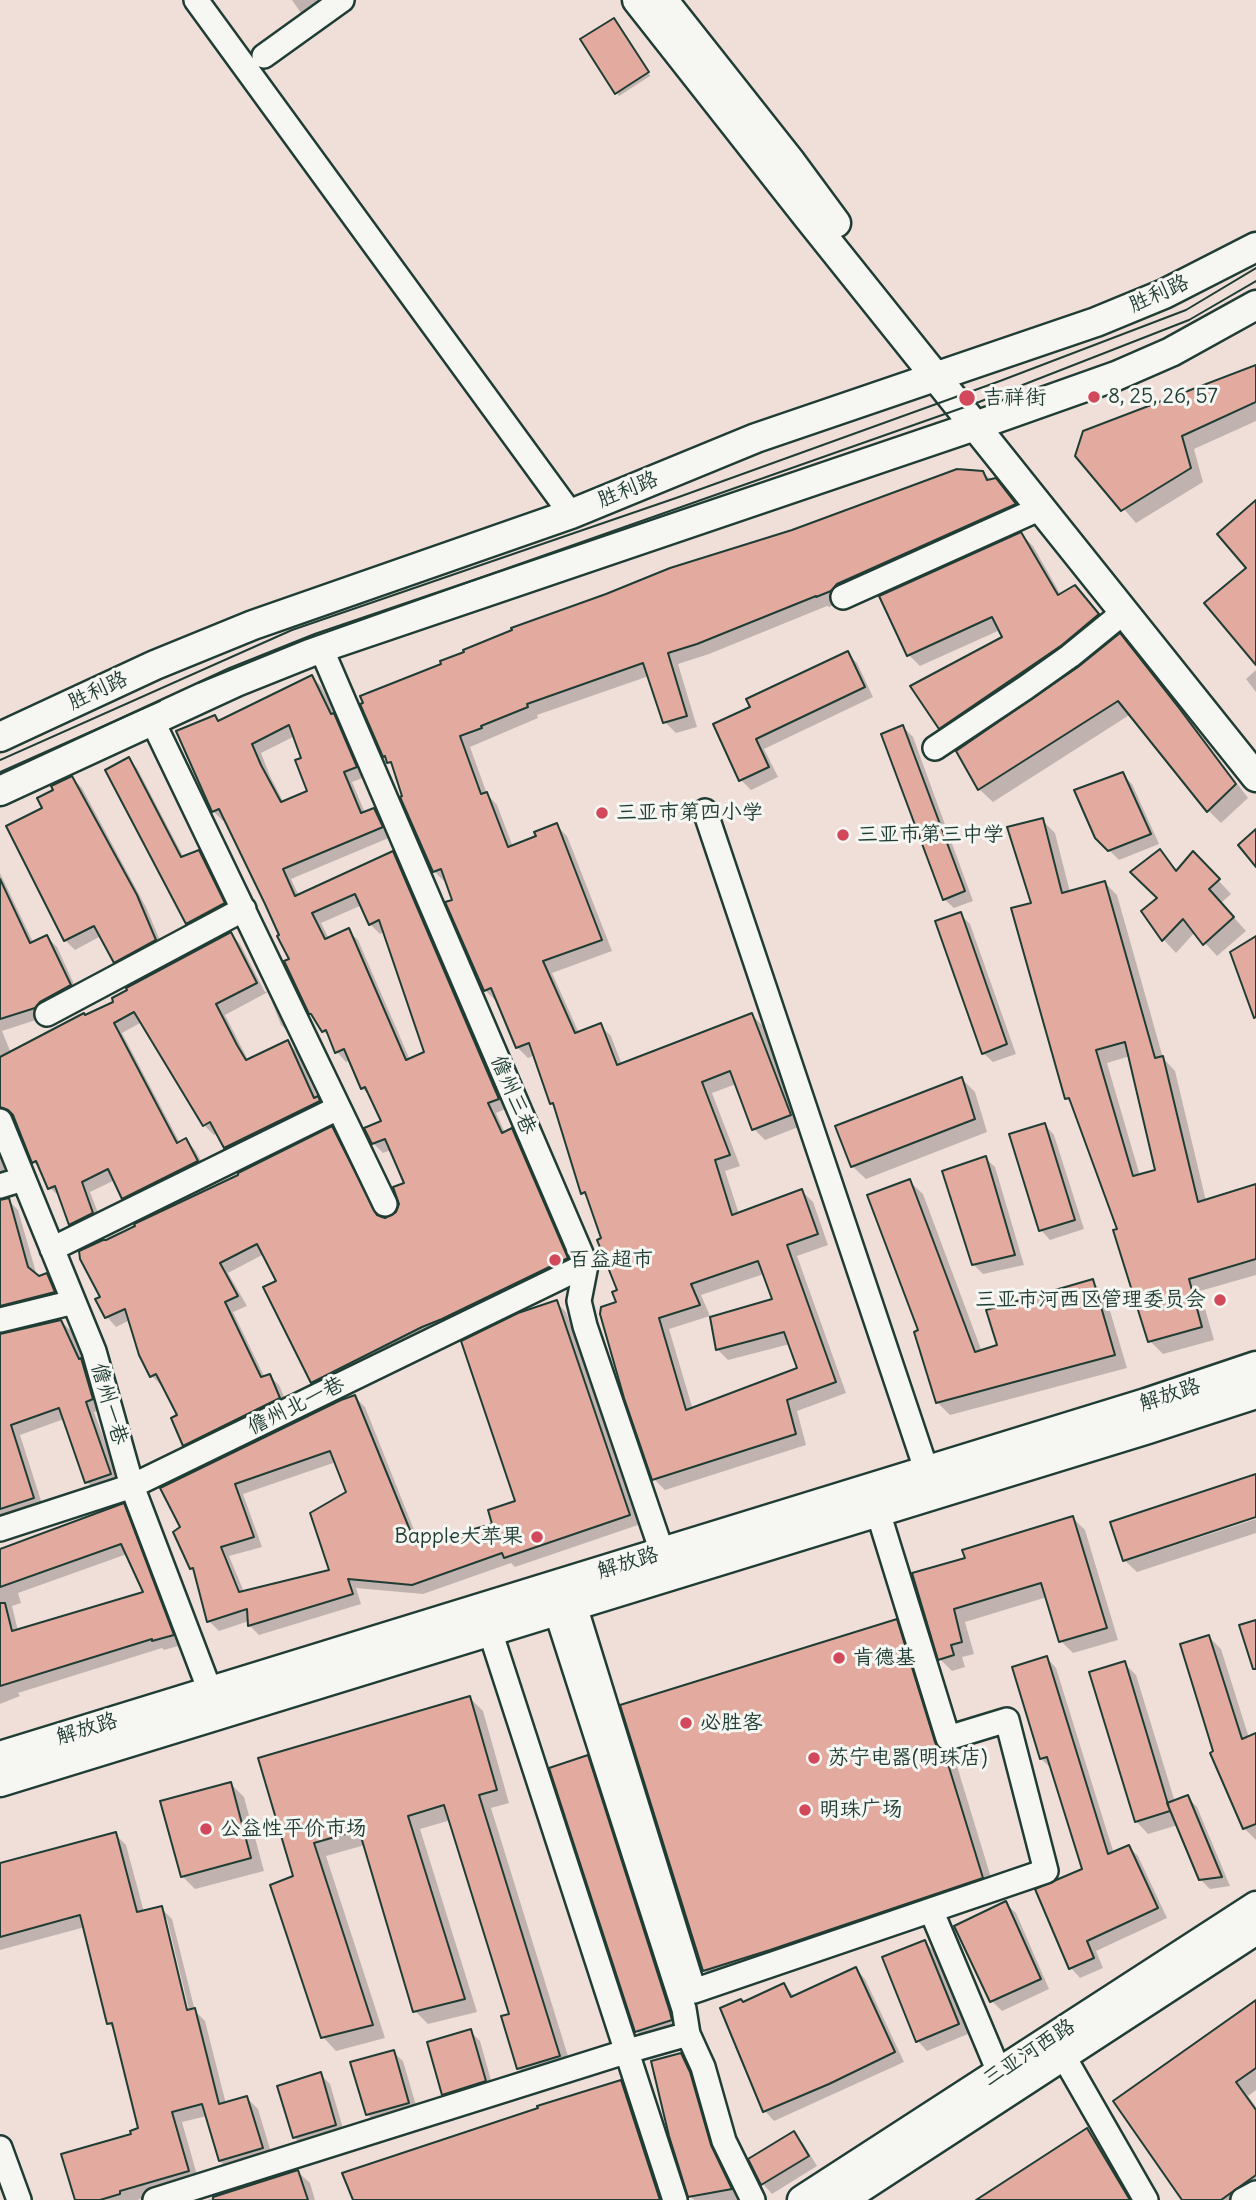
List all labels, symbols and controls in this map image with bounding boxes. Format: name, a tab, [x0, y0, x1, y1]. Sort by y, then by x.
street label: 胜利路	[1125, 270, 1193, 318]
place label: 8, 25, 26, 57	[1108, 384, 1218, 410]
place label: 吉祥街	[983, 385, 1046, 411]
marker: 吉祥街	[957, 388, 977, 408]
marker: 8, 25, 26, 57	[1086, 389, 1102, 405]
street label: 胜利路	[594, 467, 662, 513]
street label: 胜利路	[64, 666, 132, 716]
place label: 三亚市第四小学	[616, 800, 763, 826]
marker: 三亚市第四小学	[594, 805, 610, 821]
place label: 三亚市第三中学	[857, 822, 1004, 848]
marker: 三亚市第三中学	[835, 827, 851, 843]
street label: 儋州三巷	[485, 1051, 541, 1139]
place label: 百益超市	[569, 1247, 653, 1273]
marker: 百益超市	[547, 1252, 563, 1268]
place label: 三亚市河西区管理委员会	[975, 1287, 1206, 1313]
marker: 三亚市河西区管理委员会	[1212, 1292, 1228, 1308]
street label: 儋州一巷	[85, 1360, 133, 1448]
street label: 儋州北一巷	[243, 1372, 349, 1440]
street label: 解放路	[1136, 1373, 1204, 1417]
place label: Bapple大苹果	[394, 1524, 523, 1550]
marker: Bapple大苹果	[529, 1529, 545, 1545]
street label: 解放路	[594, 1542, 662, 1584]
place label: 肯德基	[853, 1645, 916, 1671]
marker: 肯德基	[831, 1650, 847, 1666]
street label: 解放路	[53, 1708, 121, 1750]
place label: 必胜客	[700, 1710, 763, 1736]
marker: 必胜客	[678, 1715, 694, 1731]
place label: 苏宁电器(明珠店)	[828, 1745, 988, 1771]
marker: 苏宁电器(明珠店)	[806, 1750, 822, 1766]
place label: 明珠广场	[819, 1797, 903, 1823]
marker: 明珠广场	[797, 1802, 813, 1818]
place label: 公益性平价市场	[220, 1816, 367, 1842]
marker: 公益性平价市场	[198, 1821, 214, 1837]
street label: 三亚河西路	[978, 2014, 1080, 2092]

